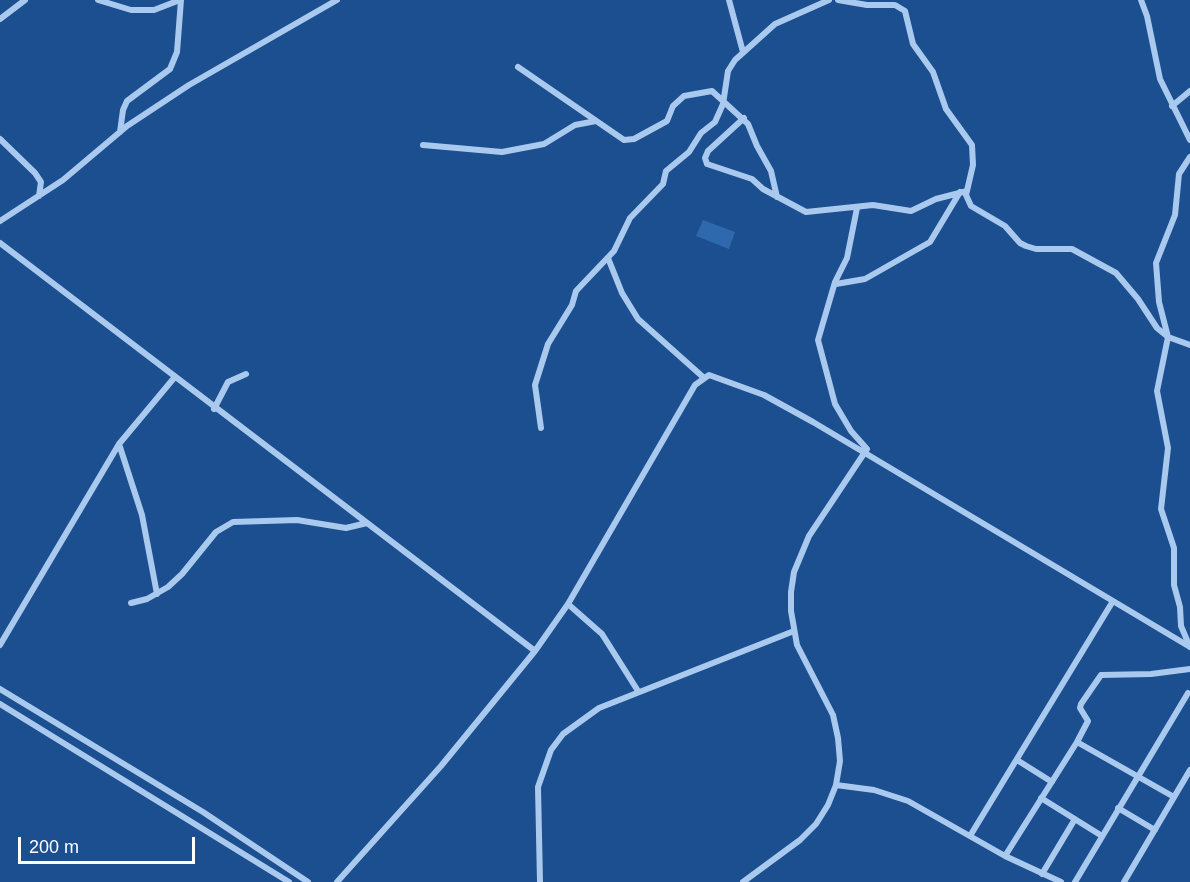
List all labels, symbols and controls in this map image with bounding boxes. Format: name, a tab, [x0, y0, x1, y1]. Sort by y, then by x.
scale bar	[21, 825, 198, 863]
text: 200 m	[29, 837, 79, 857]

